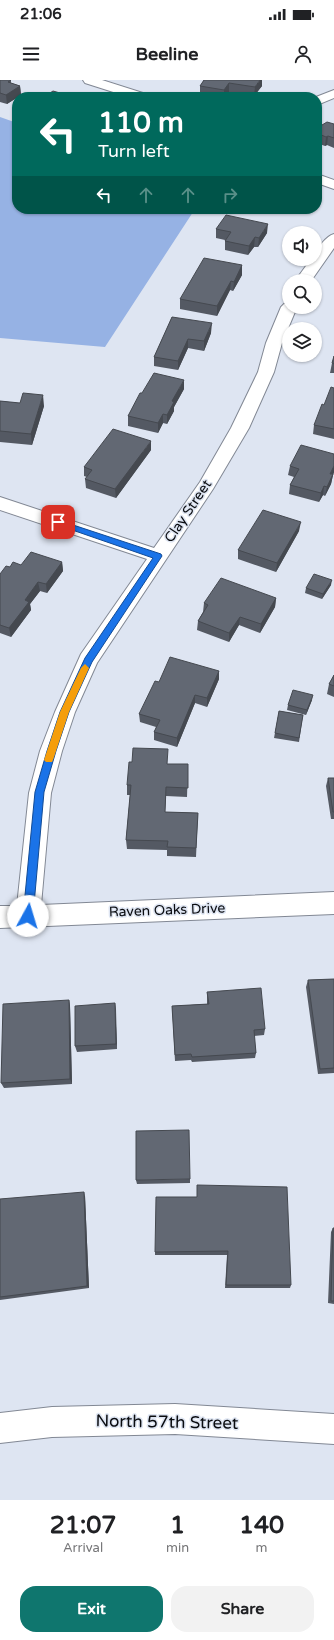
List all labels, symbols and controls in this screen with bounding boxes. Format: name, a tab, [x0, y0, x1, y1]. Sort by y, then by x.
text: 21:06	[20, 5, 62, 23]
icon: menu	[20, 43, 42, 65]
text: Beeline	[136, 43, 198, 65]
icon: person	[292, 43, 314, 65]
text: 110 m	[98, 106, 184, 140]
icon: left	[32, 108, 84, 160]
text: Turn left	[98, 140, 170, 162]
icon: left	[93, 184, 115, 206]
icon: ahead	[135, 184, 157, 206]
icon: ahead	[177, 184, 199, 206]
icon: right	[219, 184, 241, 206]
map controls	[282, 226, 322, 362]
button: sound	[282, 226, 322, 266]
button: search	[282, 274, 322, 314]
button: layers	[282, 322, 322, 362]
street label: Clay Street	[161, 476, 216, 546]
pin	[41, 505, 75, 539]
icon: arrive	[47, 511, 69, 533]
position arrow	[7, 895, 49, 937]
street label: Raven Oaks Drive	[108, 899, 226, 921]
street label: North 57th Street	[95, 1410, 239, 1434]
text: 21:07	[50, 1511, 116, 1540]
text: 1	[170, 1511, 185, 1540]
text: 140	[239, 1511, 284, 1540]
text: Arrival	[63, 1540, 103, 1556]
text: min	[166, 1540, 189, 1556]
text: m	[256, 1540, 268, 1556]
button: Exit	[20, 1586, 163, 1632]
button: Share	[171, 1586, 314, 1632]

